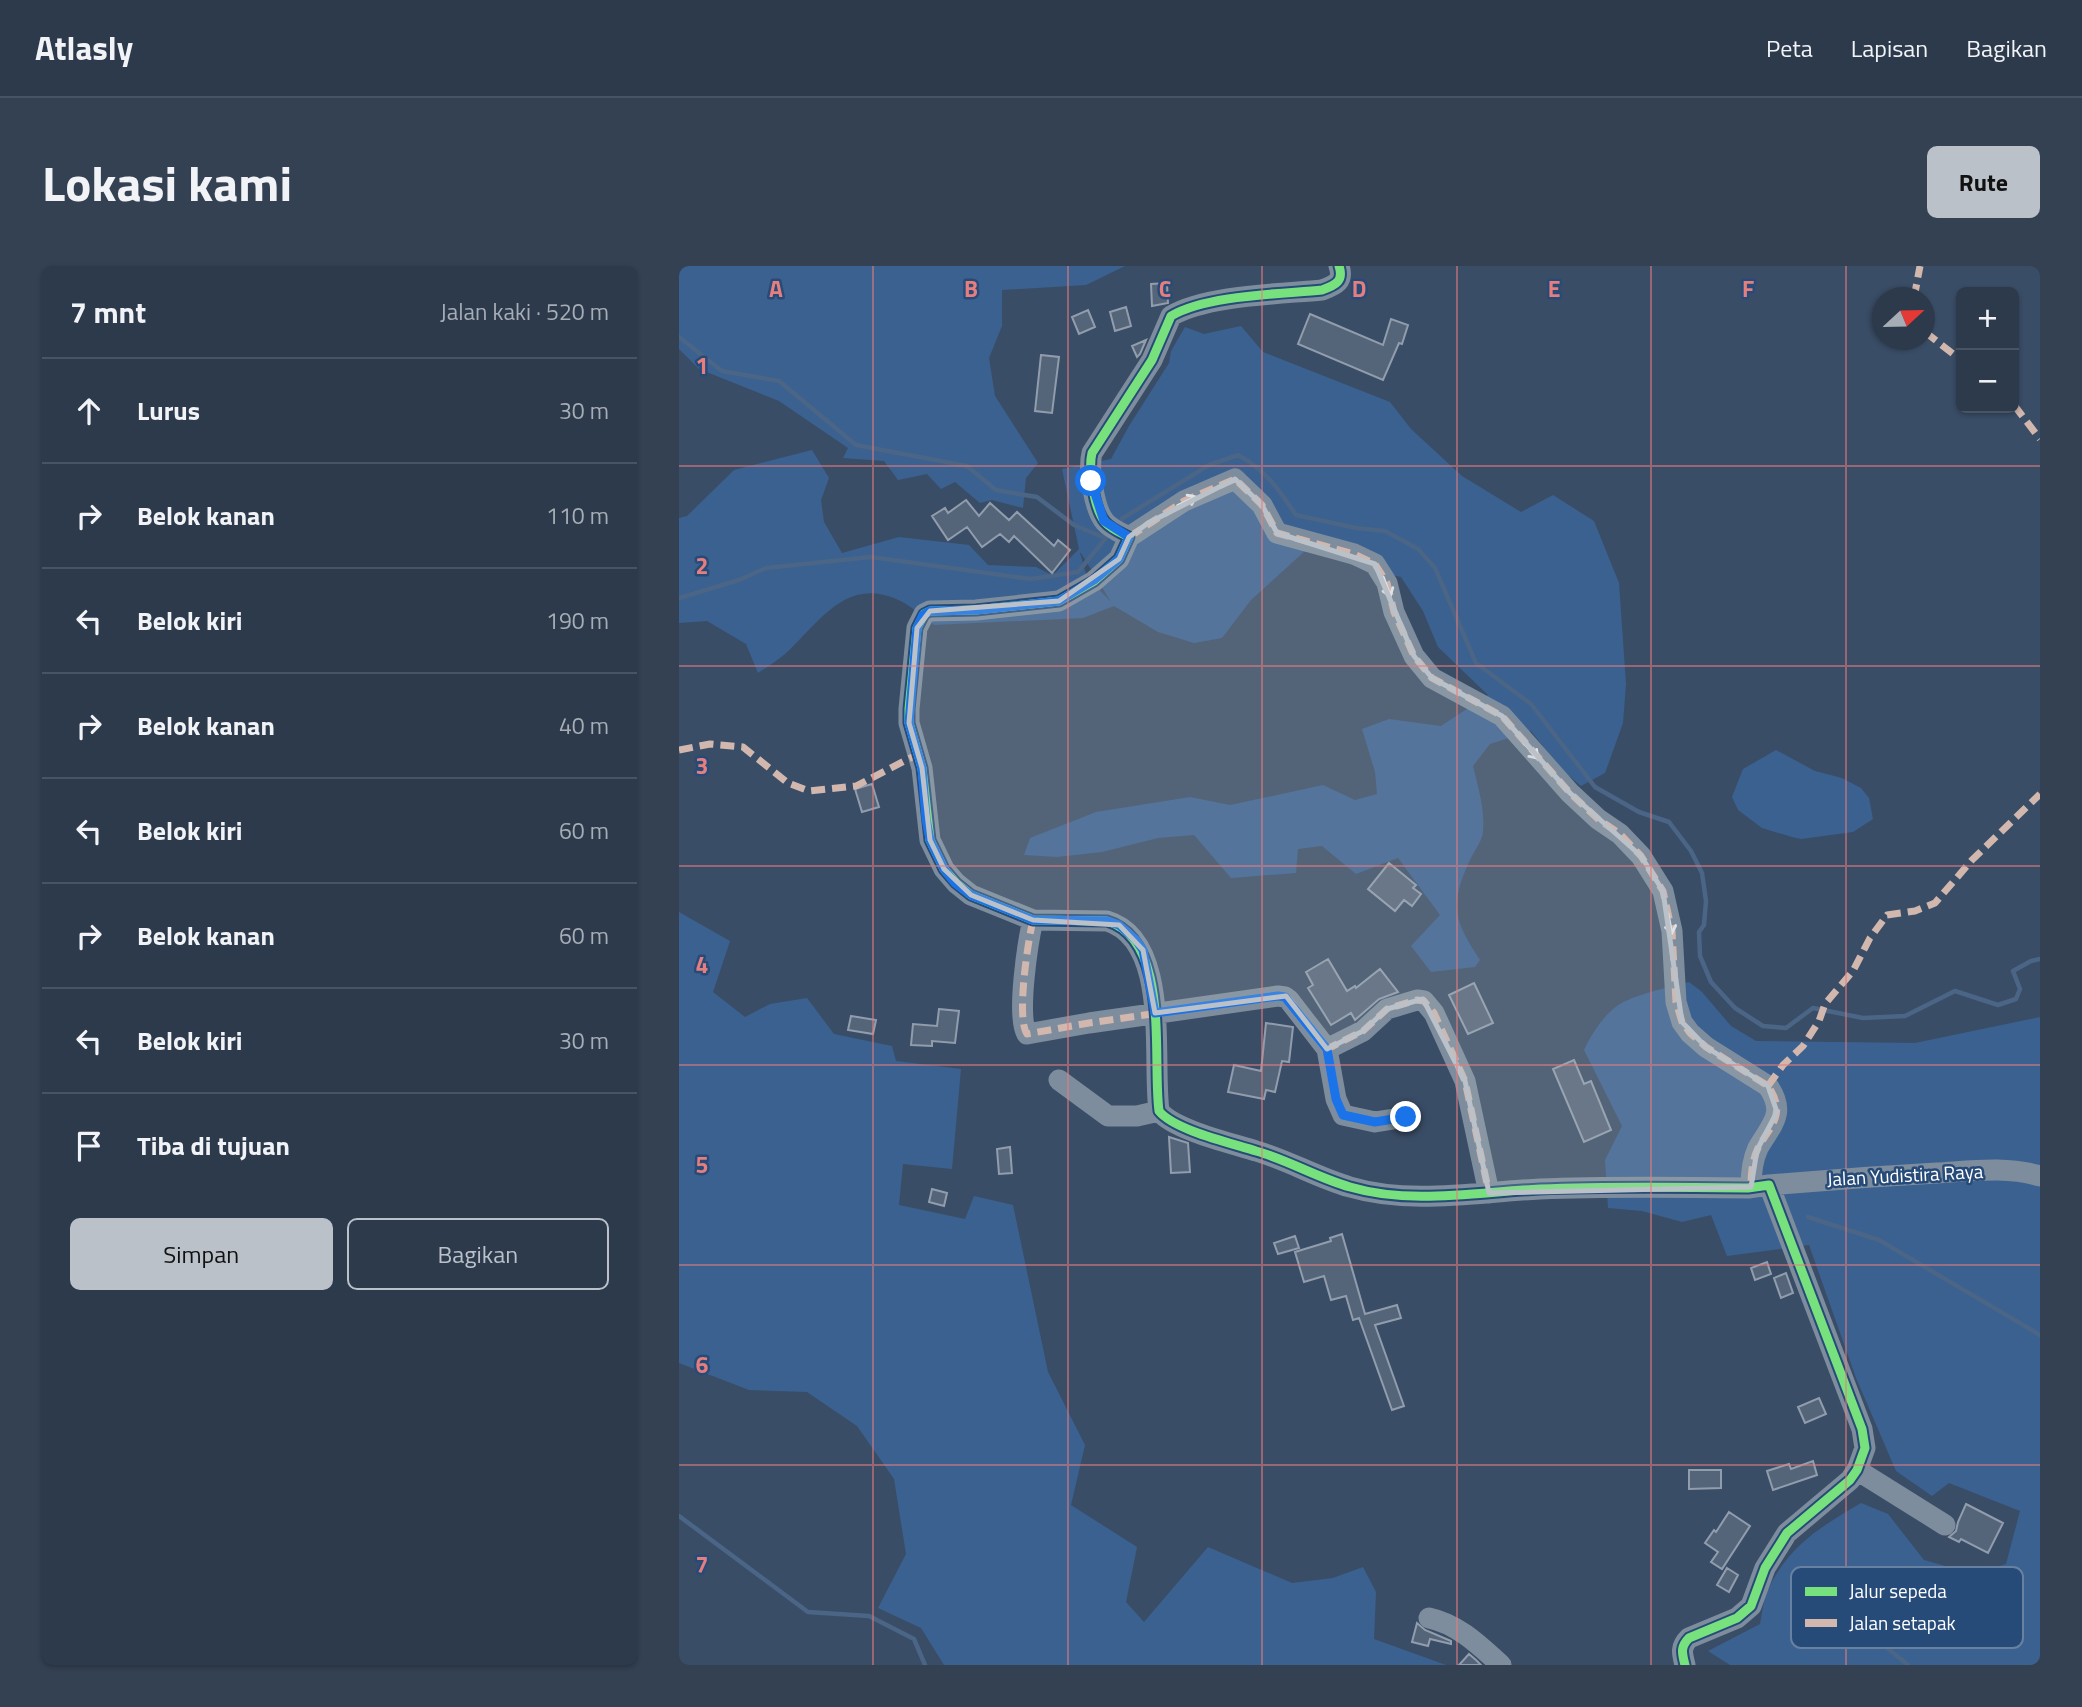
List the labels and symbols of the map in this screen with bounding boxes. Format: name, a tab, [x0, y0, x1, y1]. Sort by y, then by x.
text: A	[769, 271, 783, 306]
text: B	[964, 271, 978, 306]
text: C	[1159, 271, 1171, 306]
text: D	[1352, 271, 1366, 306]
text: E	[1548, 271, 1560, 306]
text: F	[1742, 271, 1754, 306]
north arrow	[1872, 287, 1935, 350]
text: 1	[696, 348, 708, 383]
route start	[1075, 465, 1106, 496]
one-way arrow	[1176, 493, 1197, 507]
text: 2	[696, 548, 708, 583]
one-way arrow	[1382, 576, 1394, 598]
one-way arrow	[1523, 741, 1539, 759]
text: 3	[696, 748, 708, 783]
one-way arrow	[1664, 912, 1677, 935]
text: 4	[696, 947, 708, 982]
route end	[1390, 1101, 1421, 1132]
text: 5	[696, 1147, 708, 1182]
street label: Jalan Yudistira Raya	[1826, 1156, 1984, 1193]
text: 6	[696, 1347, 709, 1382]
text: 7	[696, 1547, 708, 1582]
legend	[1791, 1567, 2023, 1648]
text: Jalur sepeda	[1849, 1576, 1947, 1605]
text: Jalan setapak	[1849, 1608, 1956, 1637]

